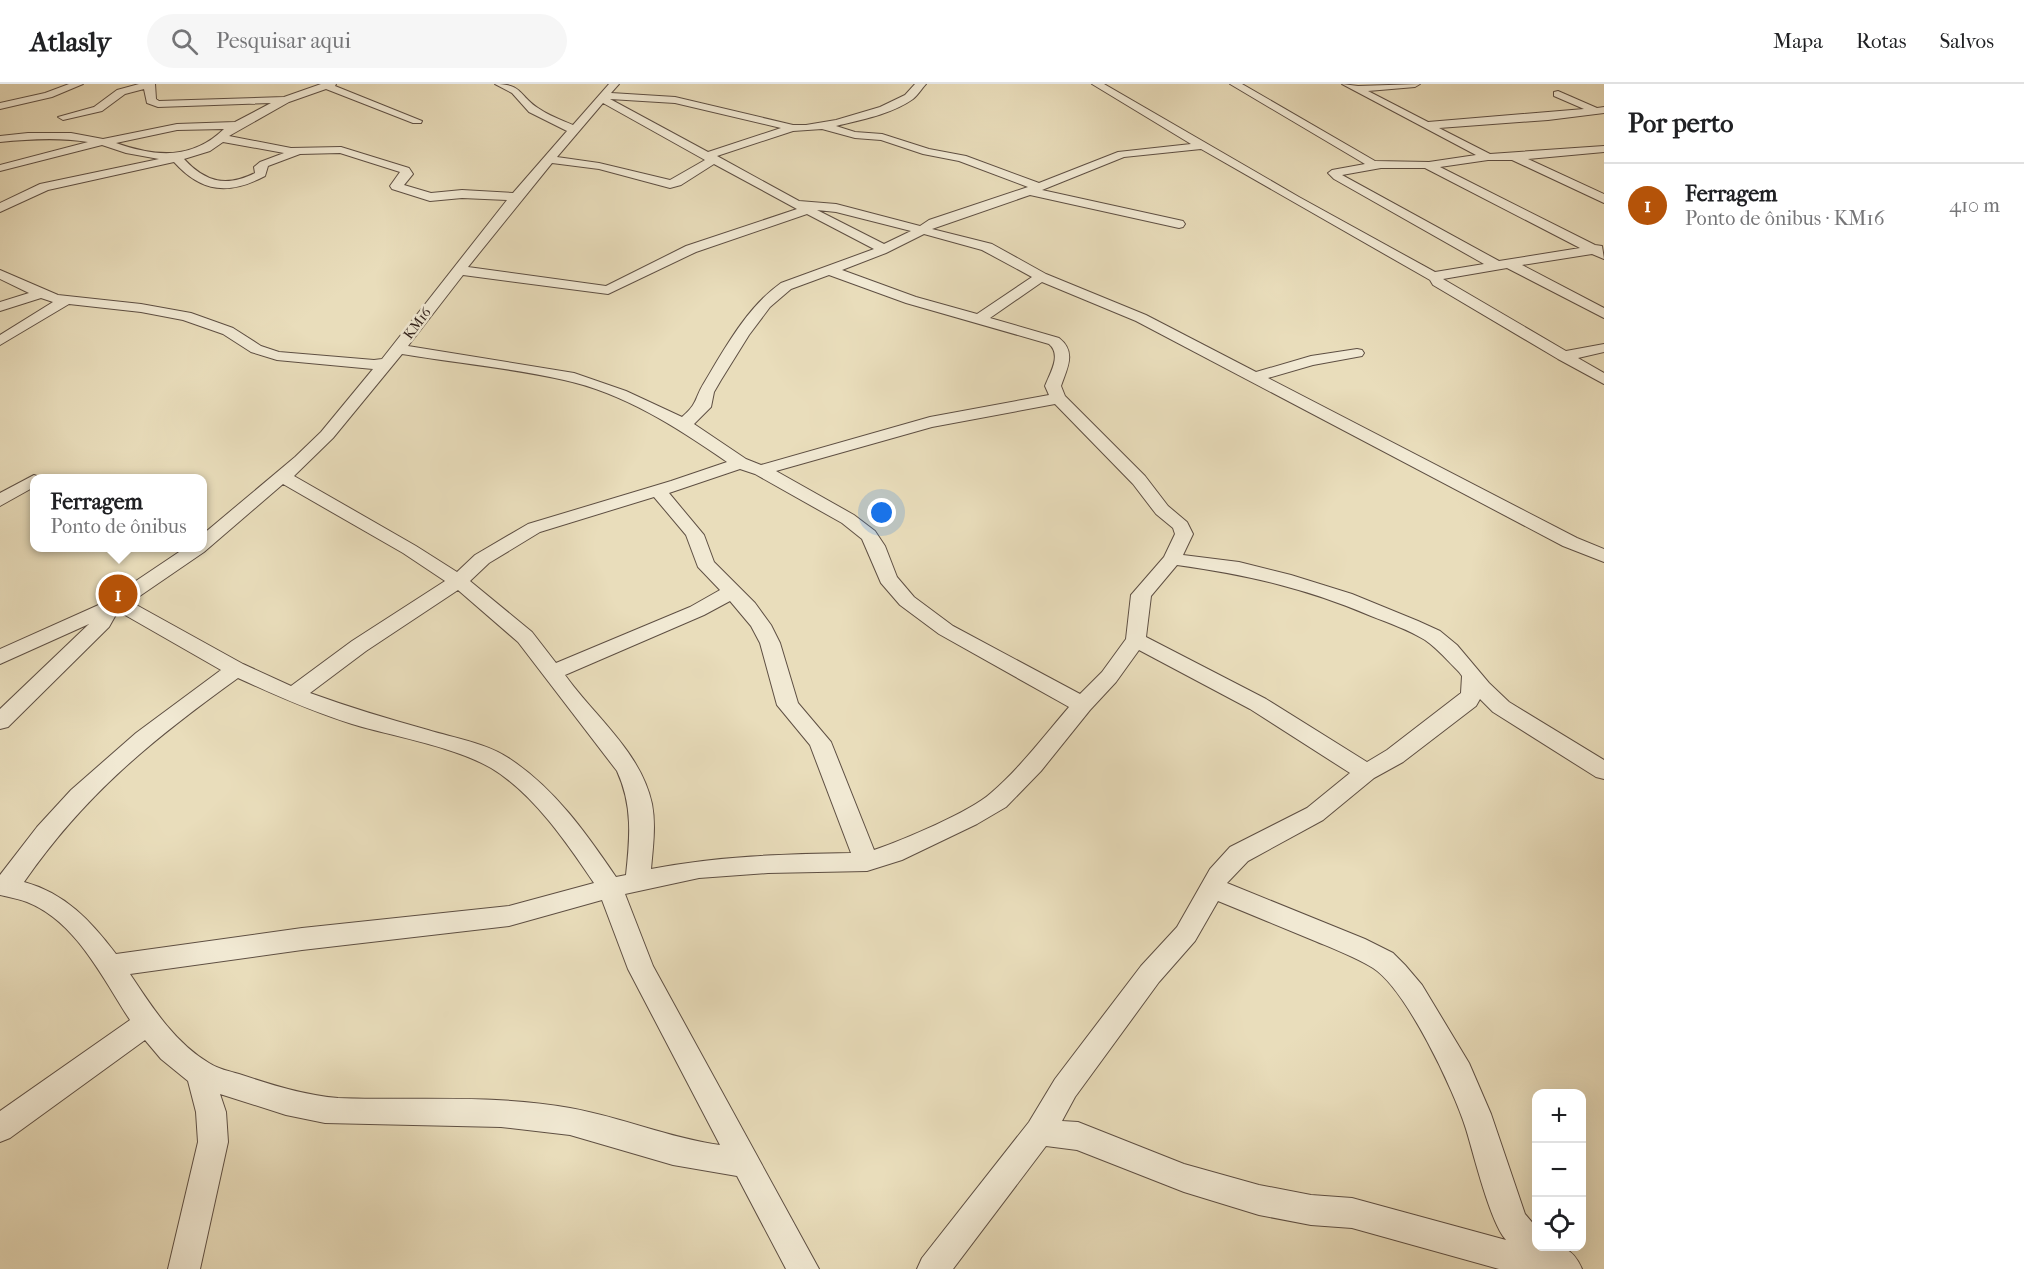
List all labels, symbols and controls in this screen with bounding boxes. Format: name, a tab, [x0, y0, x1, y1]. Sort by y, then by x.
search box	[147, 14, 567, 68]
text: Atlasly	[30, 25, 111, 58]
icon: search	[168, 25, 201, 58]
text: Pesquisar aqui	[216, 28, 351, 54]
text: Mapa	[1773, 29, 1823, 53]
text: Rotas	[1856, 29, 1906, 53]
text: Salvos	[1939, 29, 1994, 53]
text: Por perto	[1628, 108, 1733, 139]
text: Ferragem	[1685, 181, 1777, 207]
text: 1	[1644, 194, 1651, 217]
text: 410 m	[1949, 194, 2000, 217]
text: Ponto de ônibus · KM16	[1685, 207, 1885, 230]
street label: KM16	[400, 304, 435, 343]
popup	[30, 474, 207, 552]
text: Ferragem	[50, 489, 143, 515]
your location	[867, 498, 896, 527]
text: Ponto de ônibus	[50, 515, 187, 538]
pin: 1	[98, 572, 138, 616]
map controls	[1532, 1089, 1586, 1251]
button: +	[1532, 1089, 1586, 1143]
button: −	[1532, 1143, 1586, 1197]
button: locate	[1532, 1197, 1586, 1251]

